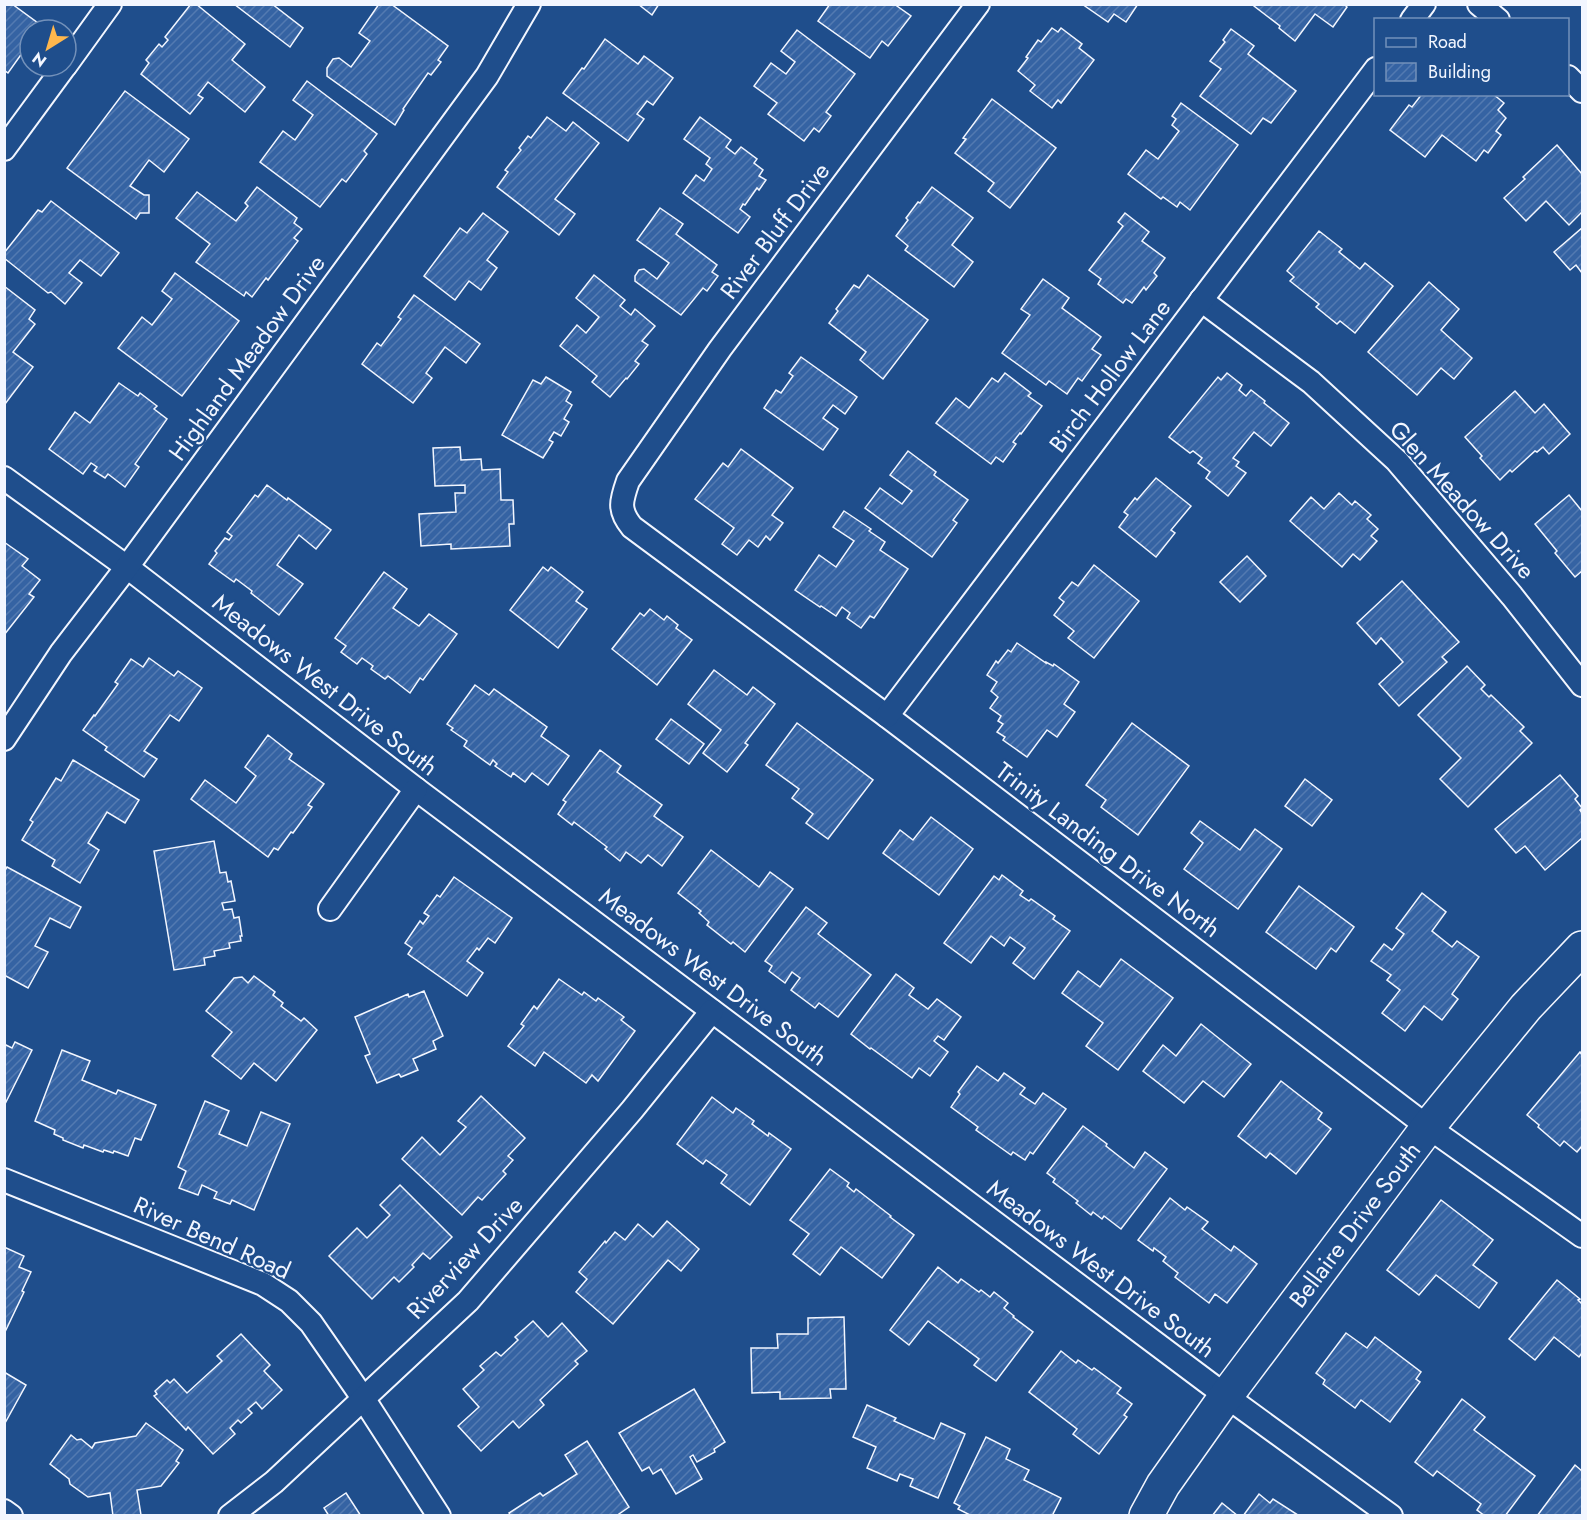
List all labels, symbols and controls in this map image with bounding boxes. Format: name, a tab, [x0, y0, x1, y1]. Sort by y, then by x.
north arrow	[18, 18, 78, 78]
legend	[1374, 18, 1569, 96]
text: Road	[1428, 29, 1467, 55]
text: N	[27, 47, 51, 73]
text: Building	[1428, 59, 1491, 85]
street label: River Bluff Drive	[711, 155, 838, 307]
street label: Highland Meadow Drive	[160, 248, 333, 468]
street label: Birch Hollow Lane	[1040, 292, 1179, 460]
street label: Glen Meadow Drive	[1381, 413, 1543, 587]
street label: Meadows West Drive South	[205, 585, 445, 784]
street label: Trinity Landing Drive North	[989, 753, 1228, 946]
street label: Meadows West Drive South	[592, 879, 835, 1074]
street label: Bellaire Drive South	[1281, 1134, 1429, 1315]
street label: Meadows West Drive South	[980, 1171, 1223, 1366]
street label: River Bend Road	[128, 1187, 296, 1288]
street label: Riverview Drive	[398, 1188, 531, 1327]

